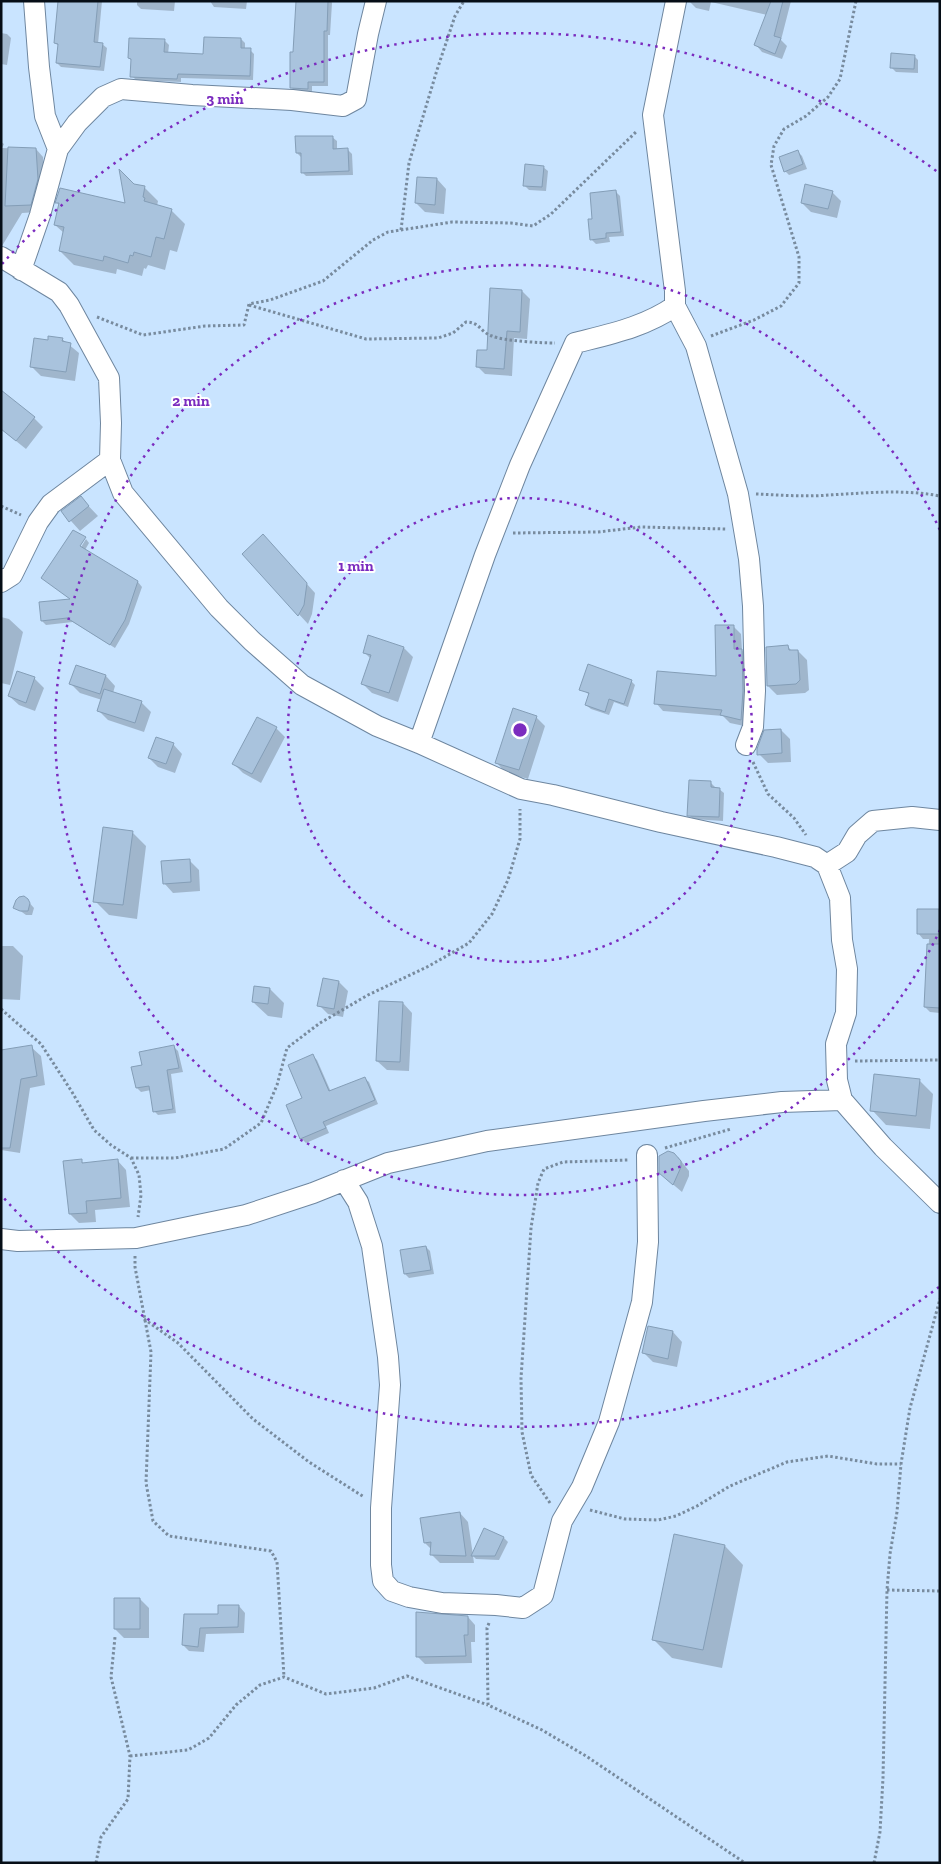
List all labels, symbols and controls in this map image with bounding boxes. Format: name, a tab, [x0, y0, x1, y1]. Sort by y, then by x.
text: 3 min	[206, 90, 244, 108]
text: 2 min	[172, 392, 210, 410]
text: 1 min	[338, 557, 374, 575]
centre of rings	[511, 721, 529, 739]

